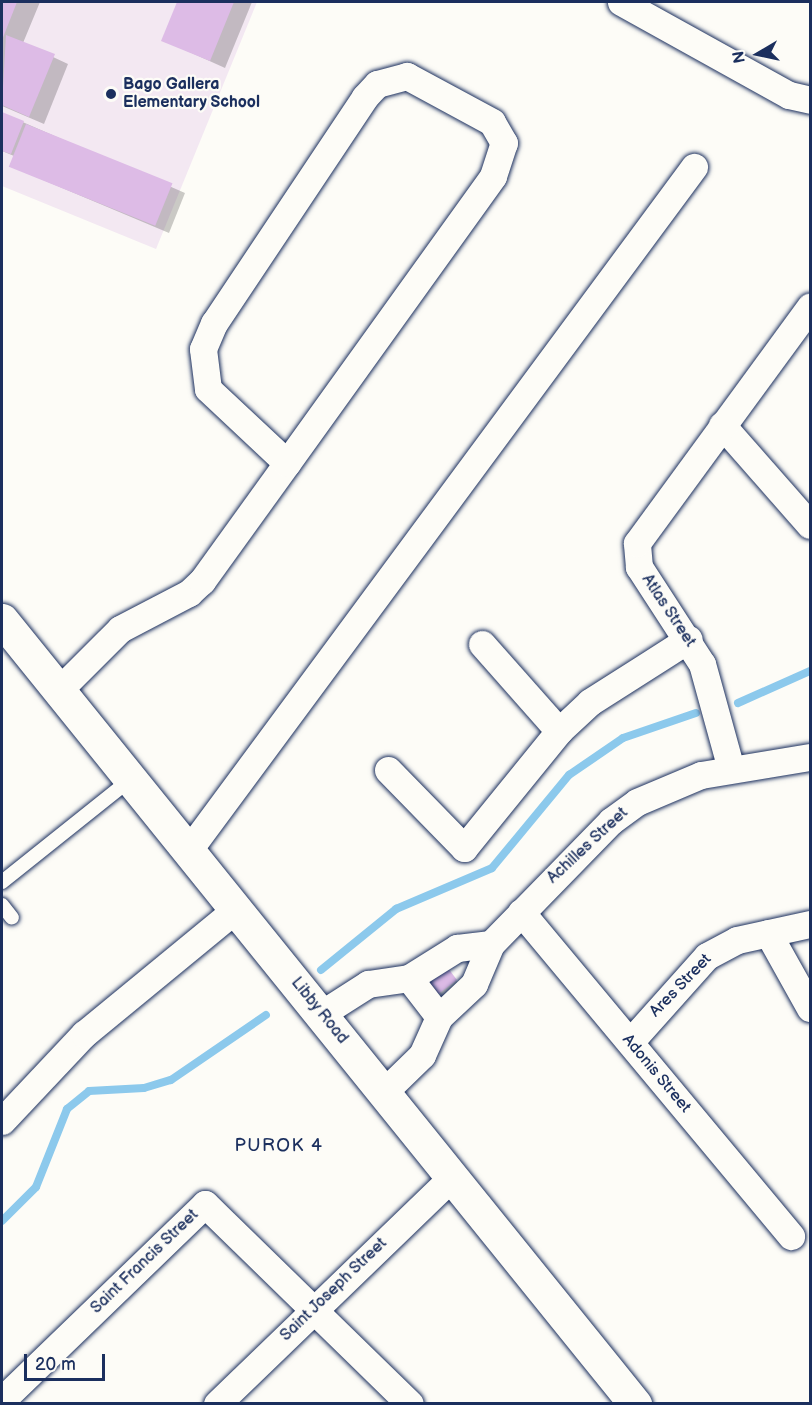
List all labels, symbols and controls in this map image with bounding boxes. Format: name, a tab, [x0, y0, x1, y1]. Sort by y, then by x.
north arrow	[728, 24, 788, 84]
text: N	[729, 49, 750, 64]
place label: Bago Gallera Elementary School	[123, 75, 260, 113]
marker: Bago Gallera Elementary School	[104, 87, 118, 101]
street label: Atlas Street	[637, 571, 699, 651]
street label: Achilles Street	[544, 804, 632, 888]
street label: Ares Street	[646, 950, 716, 1022]
street label: Libby Road	[286, 973, 352, 1049]
street label: Adonis Street	[618, 1031, 694, 1117]
district label: PUROK 4	[235, 1135, 323, 1157]
street label: Saint Francis Street	[87, 1206, 203, 1318]
street label: Saint Joseph Street	[276, 1234, 392, 1346]
scale bar	[27, 1342, 108, 1380]
text: 20 m	[35, 1354, 76, 1375]

